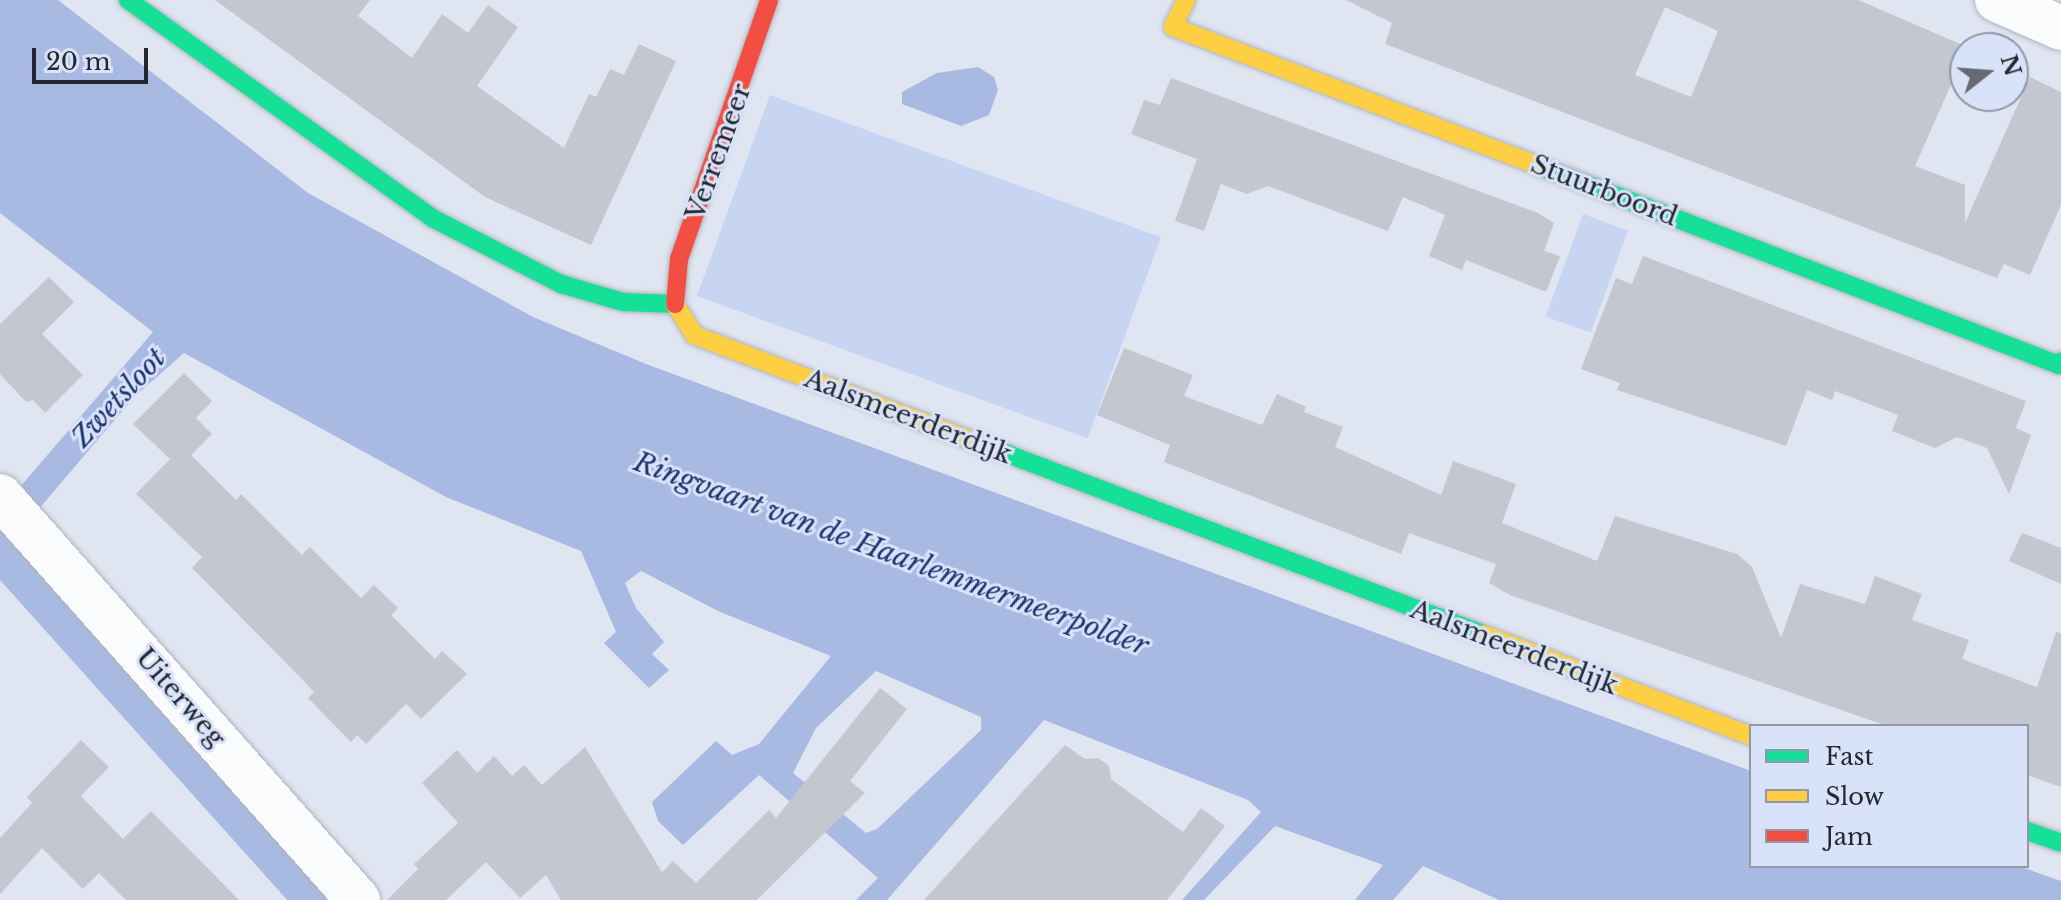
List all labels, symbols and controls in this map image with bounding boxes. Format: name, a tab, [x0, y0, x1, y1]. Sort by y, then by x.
scale bar	[36, 32, 152, 82]
north arrow	[1949, 32, 2029, 112]
text: 20 m	[46, 47, 111, 76]
text: N	[1995, 52, 2026, 79]
street label: Verremeer	[680, 80, 758, 224]
street label: Stuurboord	[1526, 149, 1682, 233]
water label: Zwetsloot	[65, 342, 173, 454]
street label: Aalsmeerderdijk	[800, 363, 1016, 471]
water label: Ringvaart van de Haarlemmermeerpolder	[628, 445, 1154, 663]
street label: Aalsmeerderdijk	[1406, 594, 1622, 702]
street label: Uiterweg	[129, 642, 231, 754]
legend	[1749, 724, 2029, 868]
text: Fast	[1825, 742, 1873, 771]
text: Slow	[1825, 782, 1884, 811]
text: Jam	[1825, 822, 1873, 851]

